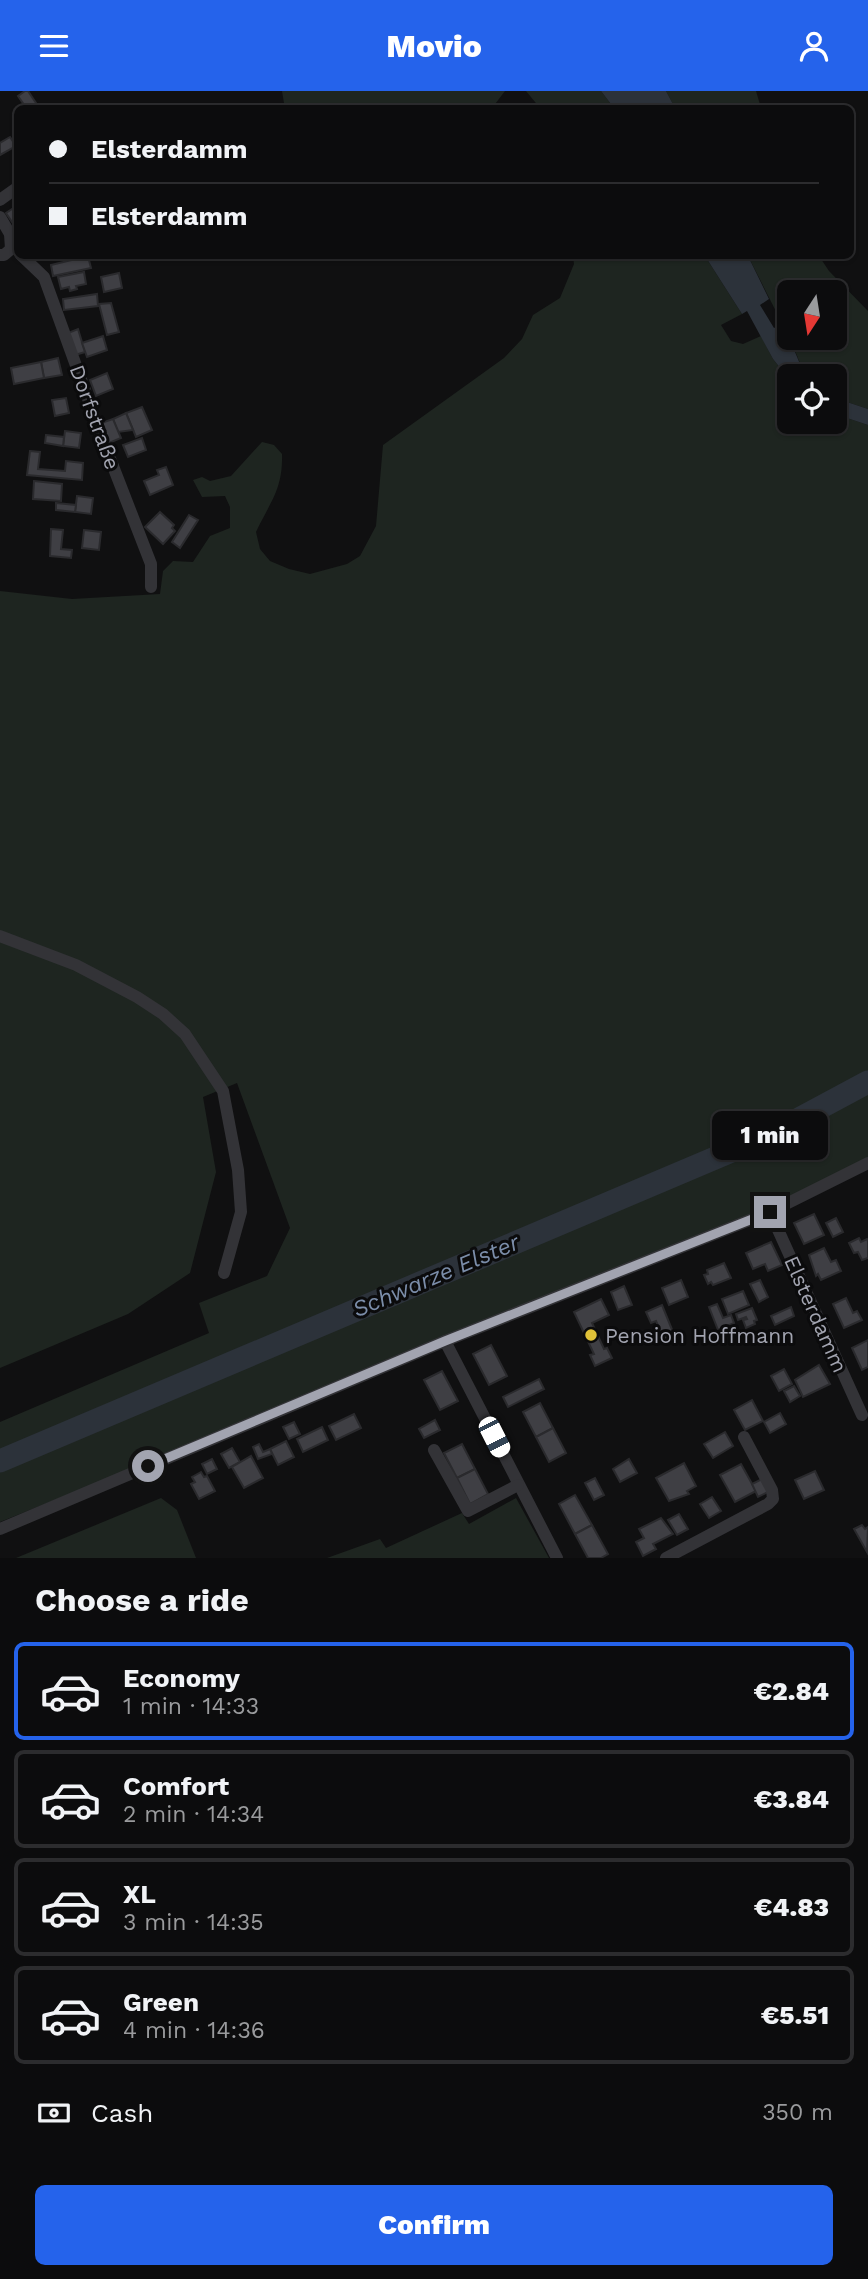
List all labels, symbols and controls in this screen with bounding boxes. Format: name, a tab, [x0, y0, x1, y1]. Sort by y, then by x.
icon: menu	[35, 27, 73, 65]
text: Movio	[386, 27, 482, 65]
icon: person	[795, 27, 833, 65]
text: Elsterdamm	[91, 134, 247, 164]
text: Elsterdamm	[91, 201, 247, 231]
north arrow	[777, 280, 847, 350]
map controls	[777, 280, 847, 434]
street label: Dorfstraße	[64, 361, 126, 473]
button: locate	[777, 364, 847, 434]
callout: 1 min	[712, 1111, 828, 1159]
text: 1 min	[740, 1122, 800, 1149]
route end	[754, 1196, 786, 1228]
water label: Schwarze Elster	[349, 1228, 524, 1323]
street label: Elsterdamm	[779, 1252, 853, 1376]
place label: Pension Hoffmann	[605, 1323, 794, 1348]
marker: Pension Hoffmann	[583, 1327, 599, 1343]
car	[476, 1414, 513, 1460]
route start	[132, 1450, 164, 1482]
text: Choose a ride	[35, 1581, 249, 1619]
icon: car	[39, 1660, 102, 1723]
text: Economy	[123, 1663, 240, 1693]
text: €2.84	[754, 1676, 829, 1706]
text: 1 min · 14:33	[123, 1693, 259, 1720]
icon: car	[39, 1768, 102, 1831]
text: Comfort	[123, 1771, 229, 1801]
text: €3.84	[754, 1784, 829, 1814]
text: 2 min · 14:34	[123, 1801, 264, 1828]
icon: car	[39, 1876, 102, 1939]
text: XL	[123, 1879, 156, 1909]
text: €4.83	[754, 1892, 829, 1922]
text: 3 min · 14:35	[123, 1909, 264, 1936]
icon: car	[39, 1984, 102, 2047]
text: Green	[123, 1987, 199, 2017]
text: €5.51	[761, 2000, 829, 2030]
text: 4 min · 14:36	[123, 2017, 265, 2044]
icon: cash	[35, 2094, 73, 2132]
text: Cash	[91, 2098, 153, 2128]
text: 350 m	[762, 2099, 833, 2126]
button: Confirm	[35, 2185, 833, 2265]

